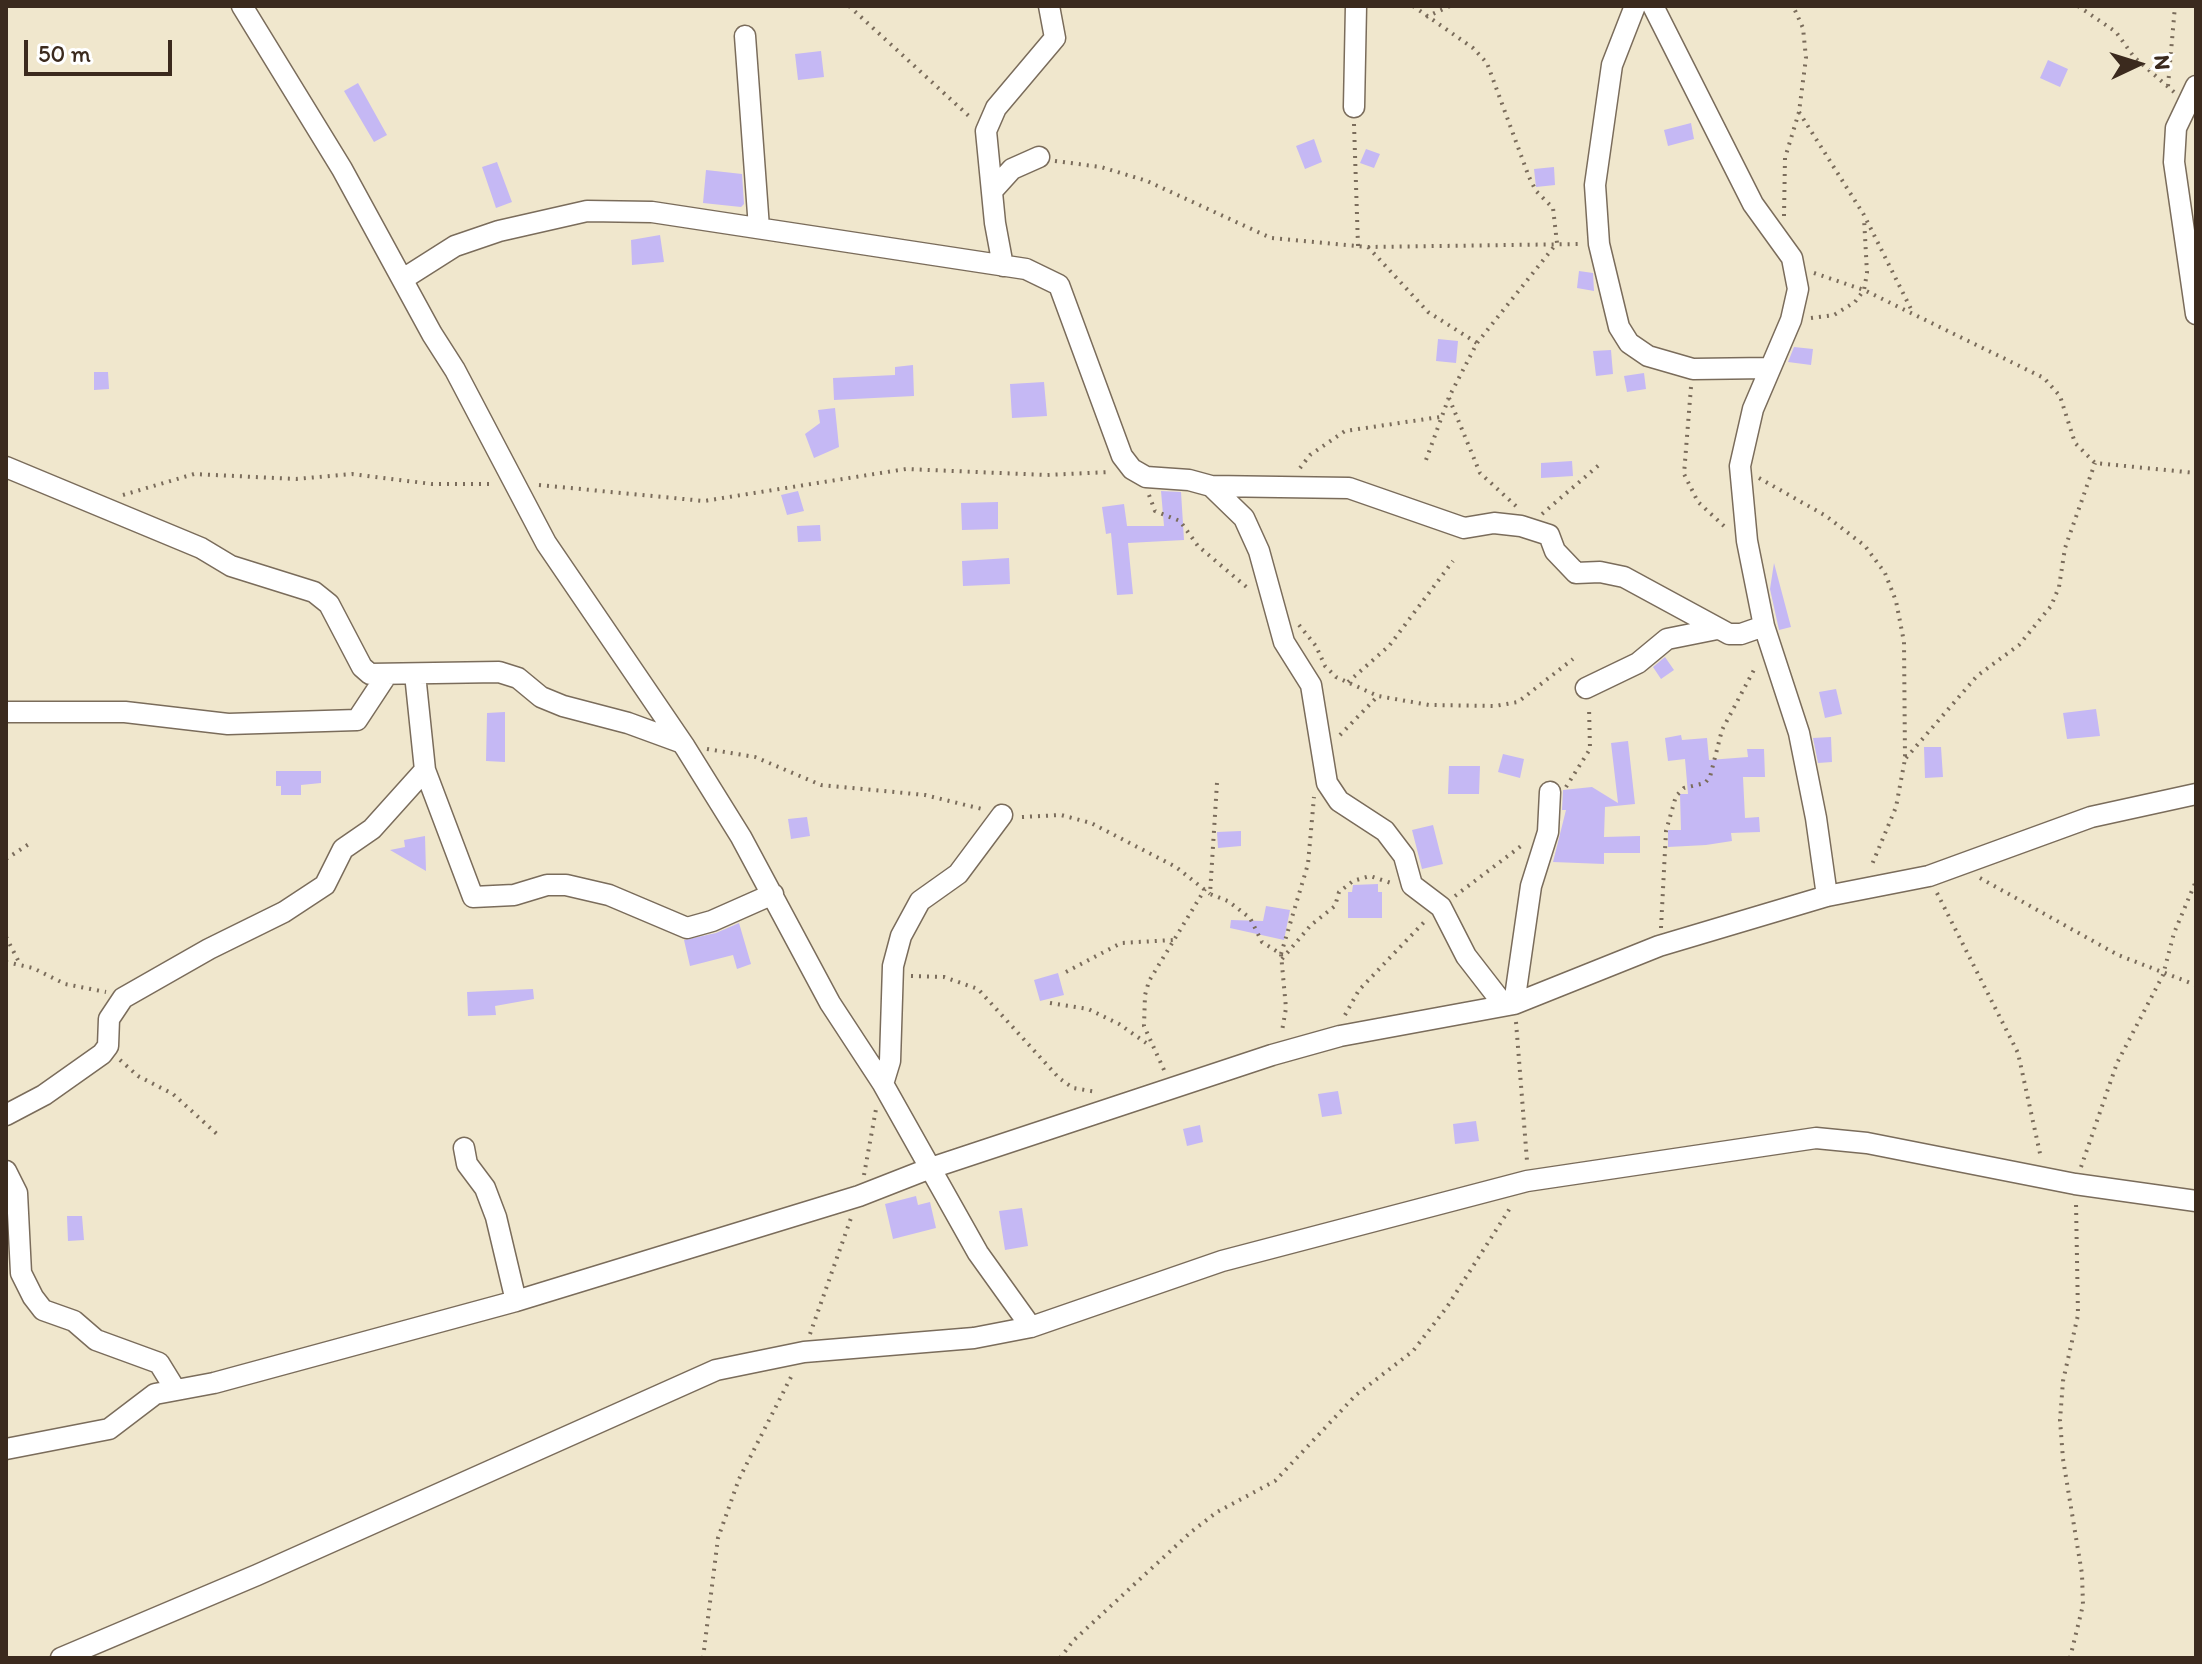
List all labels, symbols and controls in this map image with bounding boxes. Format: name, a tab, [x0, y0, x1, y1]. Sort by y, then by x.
scale bar	[28, 24, 176, 74]
north arrow	[2098, 24, 2178, 104]
text: 50 m	[38, 39, 91, 68]
text: N	[2148, 54, 2176, 71]

